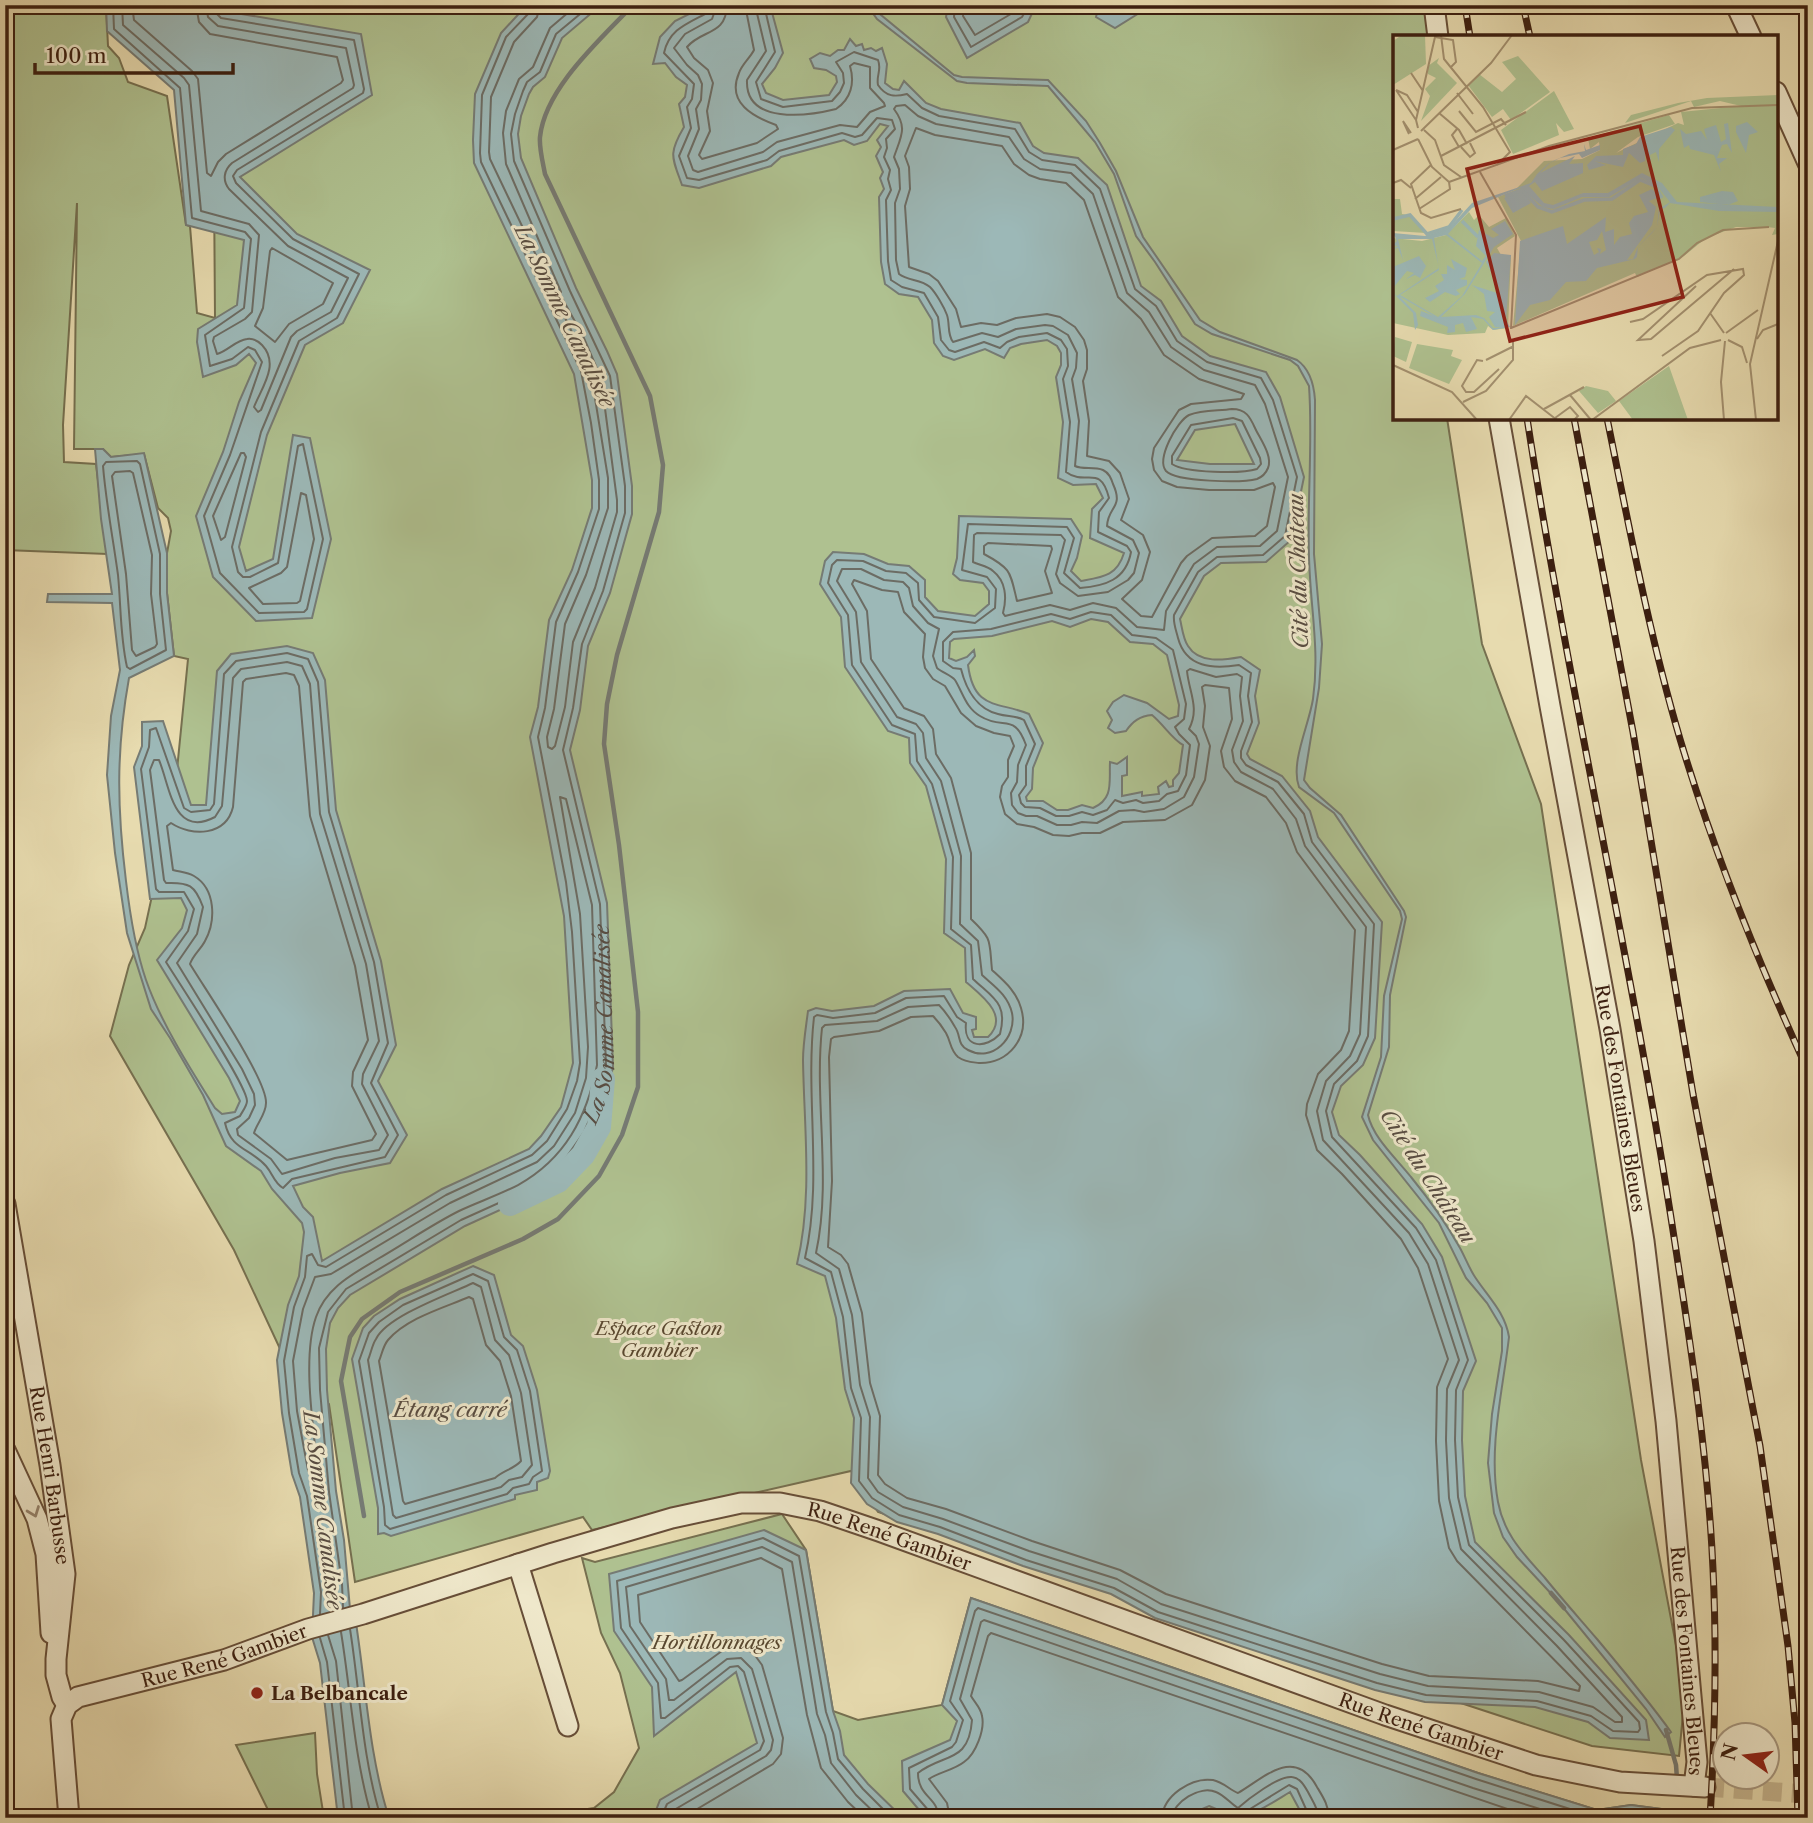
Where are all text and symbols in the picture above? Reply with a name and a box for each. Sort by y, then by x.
scale bar [35,32,233,76]
inset map [1393,35,1778,420]
text: 100 m [46,43,107,68]
water label: La Somme Canalisée [509,219,621,412]
water label: Cité du Château [1283,492,1313,649]
water label: La Somme Canalisée [576,923,619,1129]
street label: Rue des Fontaines Bleues [1590,982,1651,1214]
water label: Cité du Château [1375,1104,1481,1249]
park label: Espace Gaston Gambier [594,1317,722,1362]
street label: Rue Henri Barbusse [25,1384,75,1566]
water label: Étang carré [391,1397,509,1422]
water label: La Somme Canalisée [298,1407,348,1612]
street label: Rue René Gambier [805,1497,975,1575]
one-way arrow [25,1505,39,1517]
street label: Rue des Fontaines Bleues [1666,1545,1709,1777]
street label: Rue René Gambier [139,1619,310,1692]
park label: Hortillonnages [650,1631,782,1654]
place label: La Belbancale [271,1682,408,1705]
marker: La Belbancale [249,1685,265,1701]
street label: Rue René Gambier [1336,1688,1506,1765]
north arrow [1712,1722,1782,1792]
text: N [1717,1741,1743,1763]

